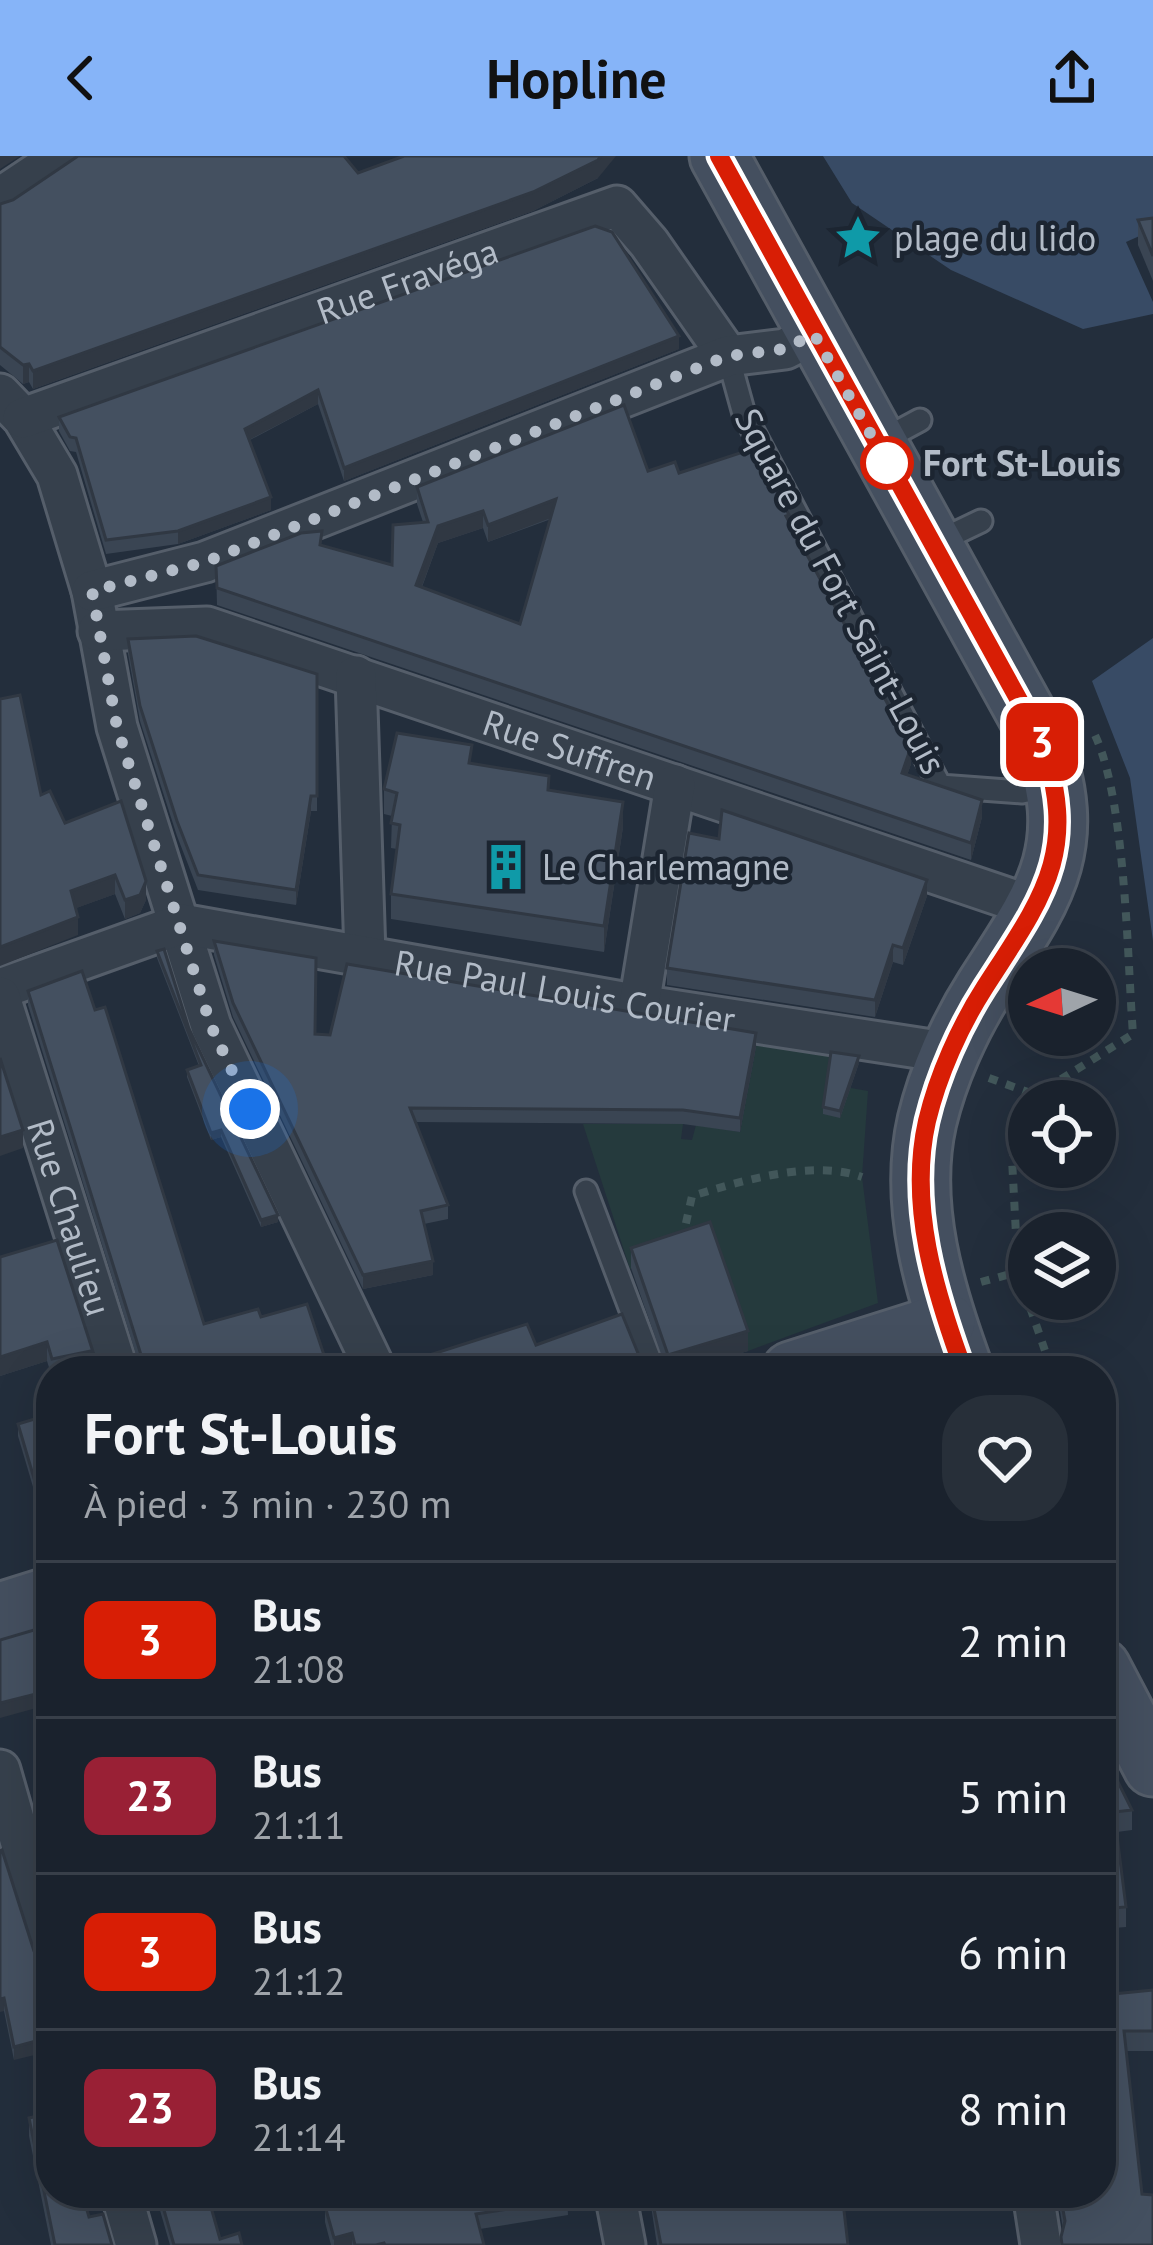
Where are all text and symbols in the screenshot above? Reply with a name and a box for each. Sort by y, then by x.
text: Hopline [486,43,667,113]
icon: back [48,45,114,111]
icon: share [1039,45,1105,111]
place icon: plage du lido [833,213,883,263]
place label: plage du lido [894,214,1096,261]
street label: Rue Fravéga [310,226,504,334]
street label: Square du Fort Saint-Louis [725,400,958,782]
marker: Fort St-Louis [862,438,912,488]
place label: Fort St-Louis [923,439,1121,486]
street label: Rue Suffren [477,698,663,800]
line badge: 3 [1003,703,1081,781]
text: 3 [1030,714,1054,769]
building icon: Le Charlemagne [481,842,531,892]
place label: Le Charlemagne [542,843,790,890]
street label: Rue Paul Louis Courier [391,938,738,1042]
north arrow [1008,948,1116,1056]
map controls [1008,948,1116,1320]
your location [220,1079,280,1139]
button: locate [1008,1080,1116,1188]
street label: Rue Chaulieu [17,1113,123,1321]
button: layers [1008,1212,1116,1320]
button: heart [942,1395,1068,1521]
text: Fort St-Louis [84,1396,397,1470]
text: À pied · 3 min · 230 m [84,1478,451,1529]
text: Bus [252,1585,322,1643]
text: 2 min [958,1611,1068,1669]
text: 3 [138,1612,162,1667]
text: 21:08 [252,1643,346,1694]
text: Bus [252,1741,322,1799]
text: 5 min [958,1767,1068,1825]
text: 23 [126,1768,174,1823]
text: 21:11 [252,1799,346,1850]
text: Bus [252,1897,322,1955]
text: 6 min [958,1923,1068,1981]
text: 3 [138,1924,162,1979]
text: 21:12 [252,1955,346,2006]
text: Bus [252,2053,322,2111]
text: 8 min [958,2079,1068,2137]
text: 23 [126,2080,174,2135]
text: 21:14 [252,2111,346,2162]

